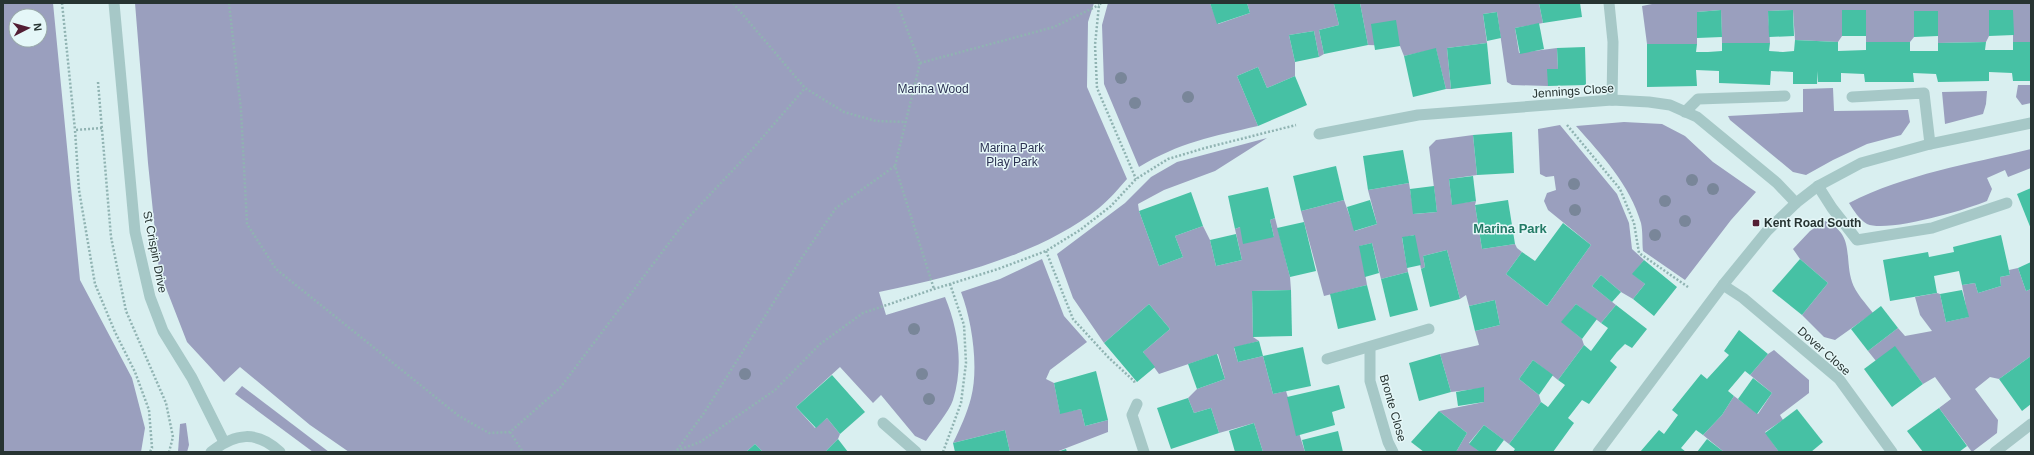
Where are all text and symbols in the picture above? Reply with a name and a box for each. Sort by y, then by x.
north arrow [8,8,48,48]
text: N [32,22,44,32]
street label: Jennings Close [1532,81,1615,101]
park label: Marina Wood [897,82,969,96]
park label: Marina Park Play Park [980,141,1045,169]
street label: St Crispin Drive [140,210,170,295]
place label: Kent Road South [1764,216,1861,230]
marker: Kent Road South [1751,218,1761,228]
district label: Marina Park [1473,221,1548,236]
street label: Dover Close [1795,324,1853,379]
street label: Bronte Close [1377,373,1409,444]

